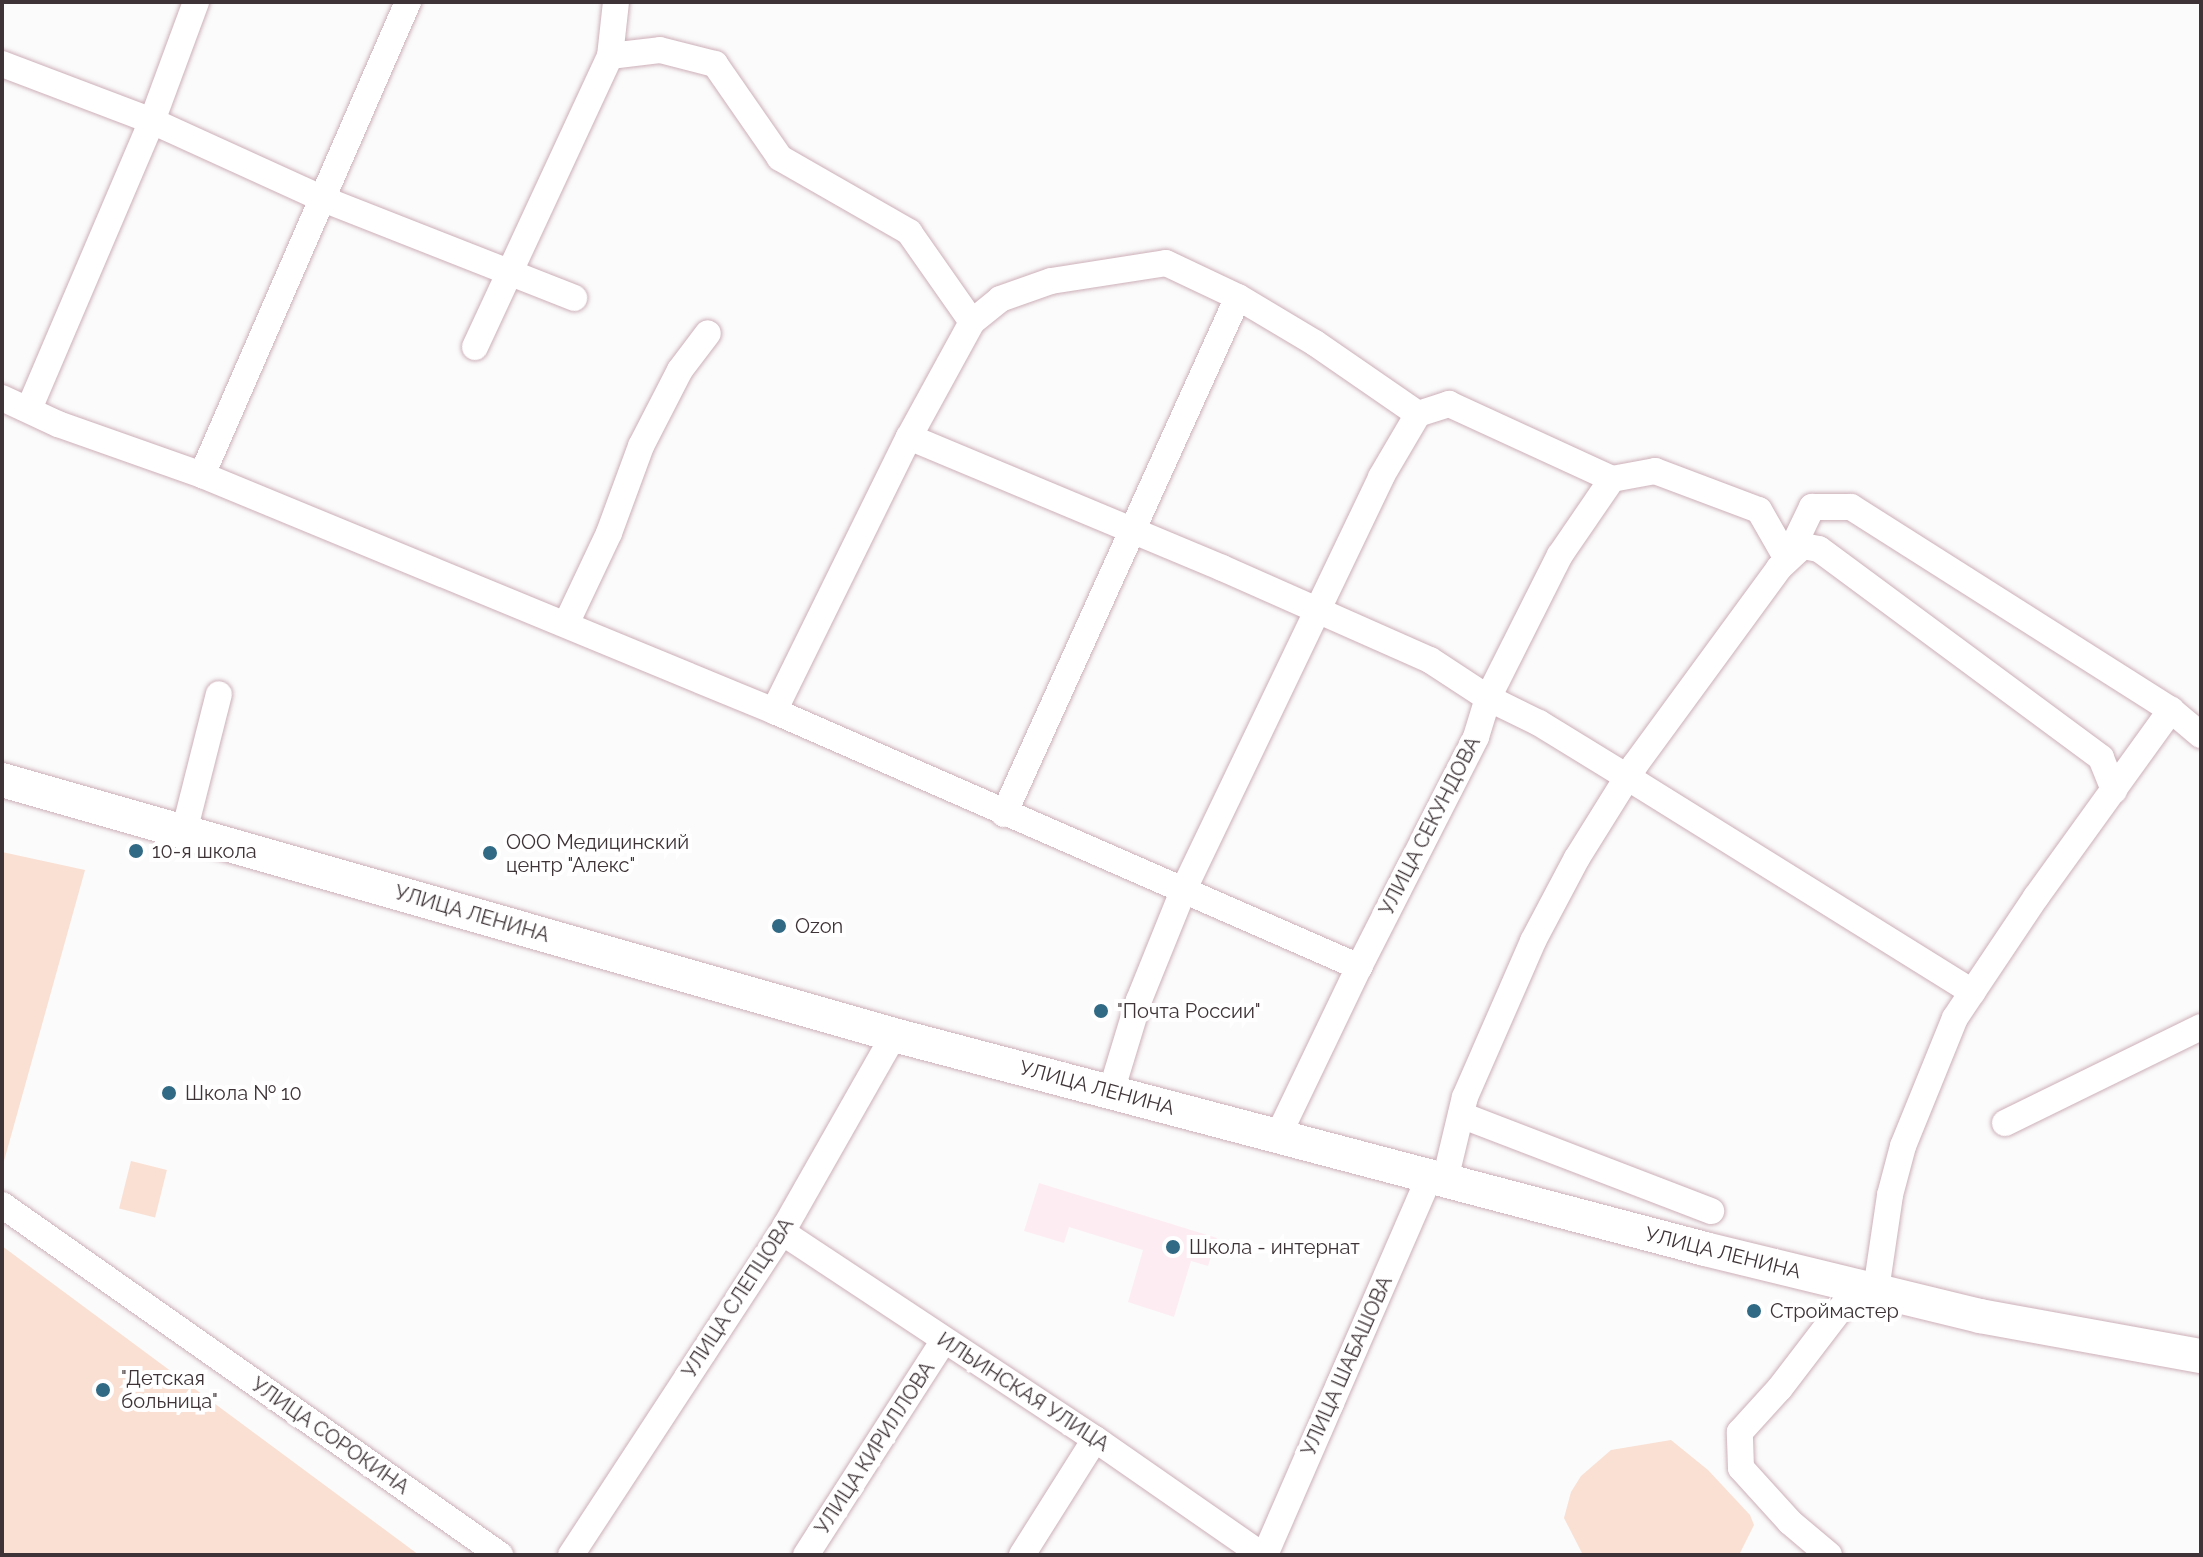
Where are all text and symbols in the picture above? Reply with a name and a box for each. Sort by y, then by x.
street label: УЛИЦА СЕКУНДОВА [1374,733,1486,919]
place label: ООО Медицинский центр "Алекс" [506,830,689,877]
place label: 10-я школа [152,839,257,863]
marker: 10-я школа [127,842,145,860]
marker: ООО Медицинский центр "Алекс" [481,844,499,862]
street label: УЛИЦА ЛЕНИНА [392,880,552,948]
place label: Ozon [795,914,843,938]
marker: Ozon [770,917,788,935]
place label: "Почта России" [1117,999,1261,1023]
marker: "Почта России" [1092,1002,1110,1020]
street label: УЛИЦА ЛЕНИНА [1016,1056,1178,1120]
place label: Школа № 10 [185,1081,302,1105]
marker: Школа № 10 [160,1084,178,1102]
street label: УЛИЦА СЛЕПЦОВА [677,1213,799,1383]
street label: УЛИЦА ЛЕНИНА [1642,1222,1804,1284]
place label: Школа - интернат [1189,1235,1360,1259]
marker: Школа - интернат [1164,1238,1182,1256]
street label: УЛИЦА ШАБАШОВА [1296,1272,1398,1460]
place label: Строймастер [1770,1299,1899,1323]
marker: Строймастер [1745,1302,1763,1320]
street label: ИЛЬИНСКАЯ УЛИЦА [933,1327,1113,1457]
street label: УЛИЦА КИРИЛЛОВА [810,1357,940,1539]
place label: "Детская больница" [121,1366,218,1413]
street label: УЛИЦА СОРОКИНА [246,1372,414,1500]
marker: "Детская больница" [92,1379,114,1401]

